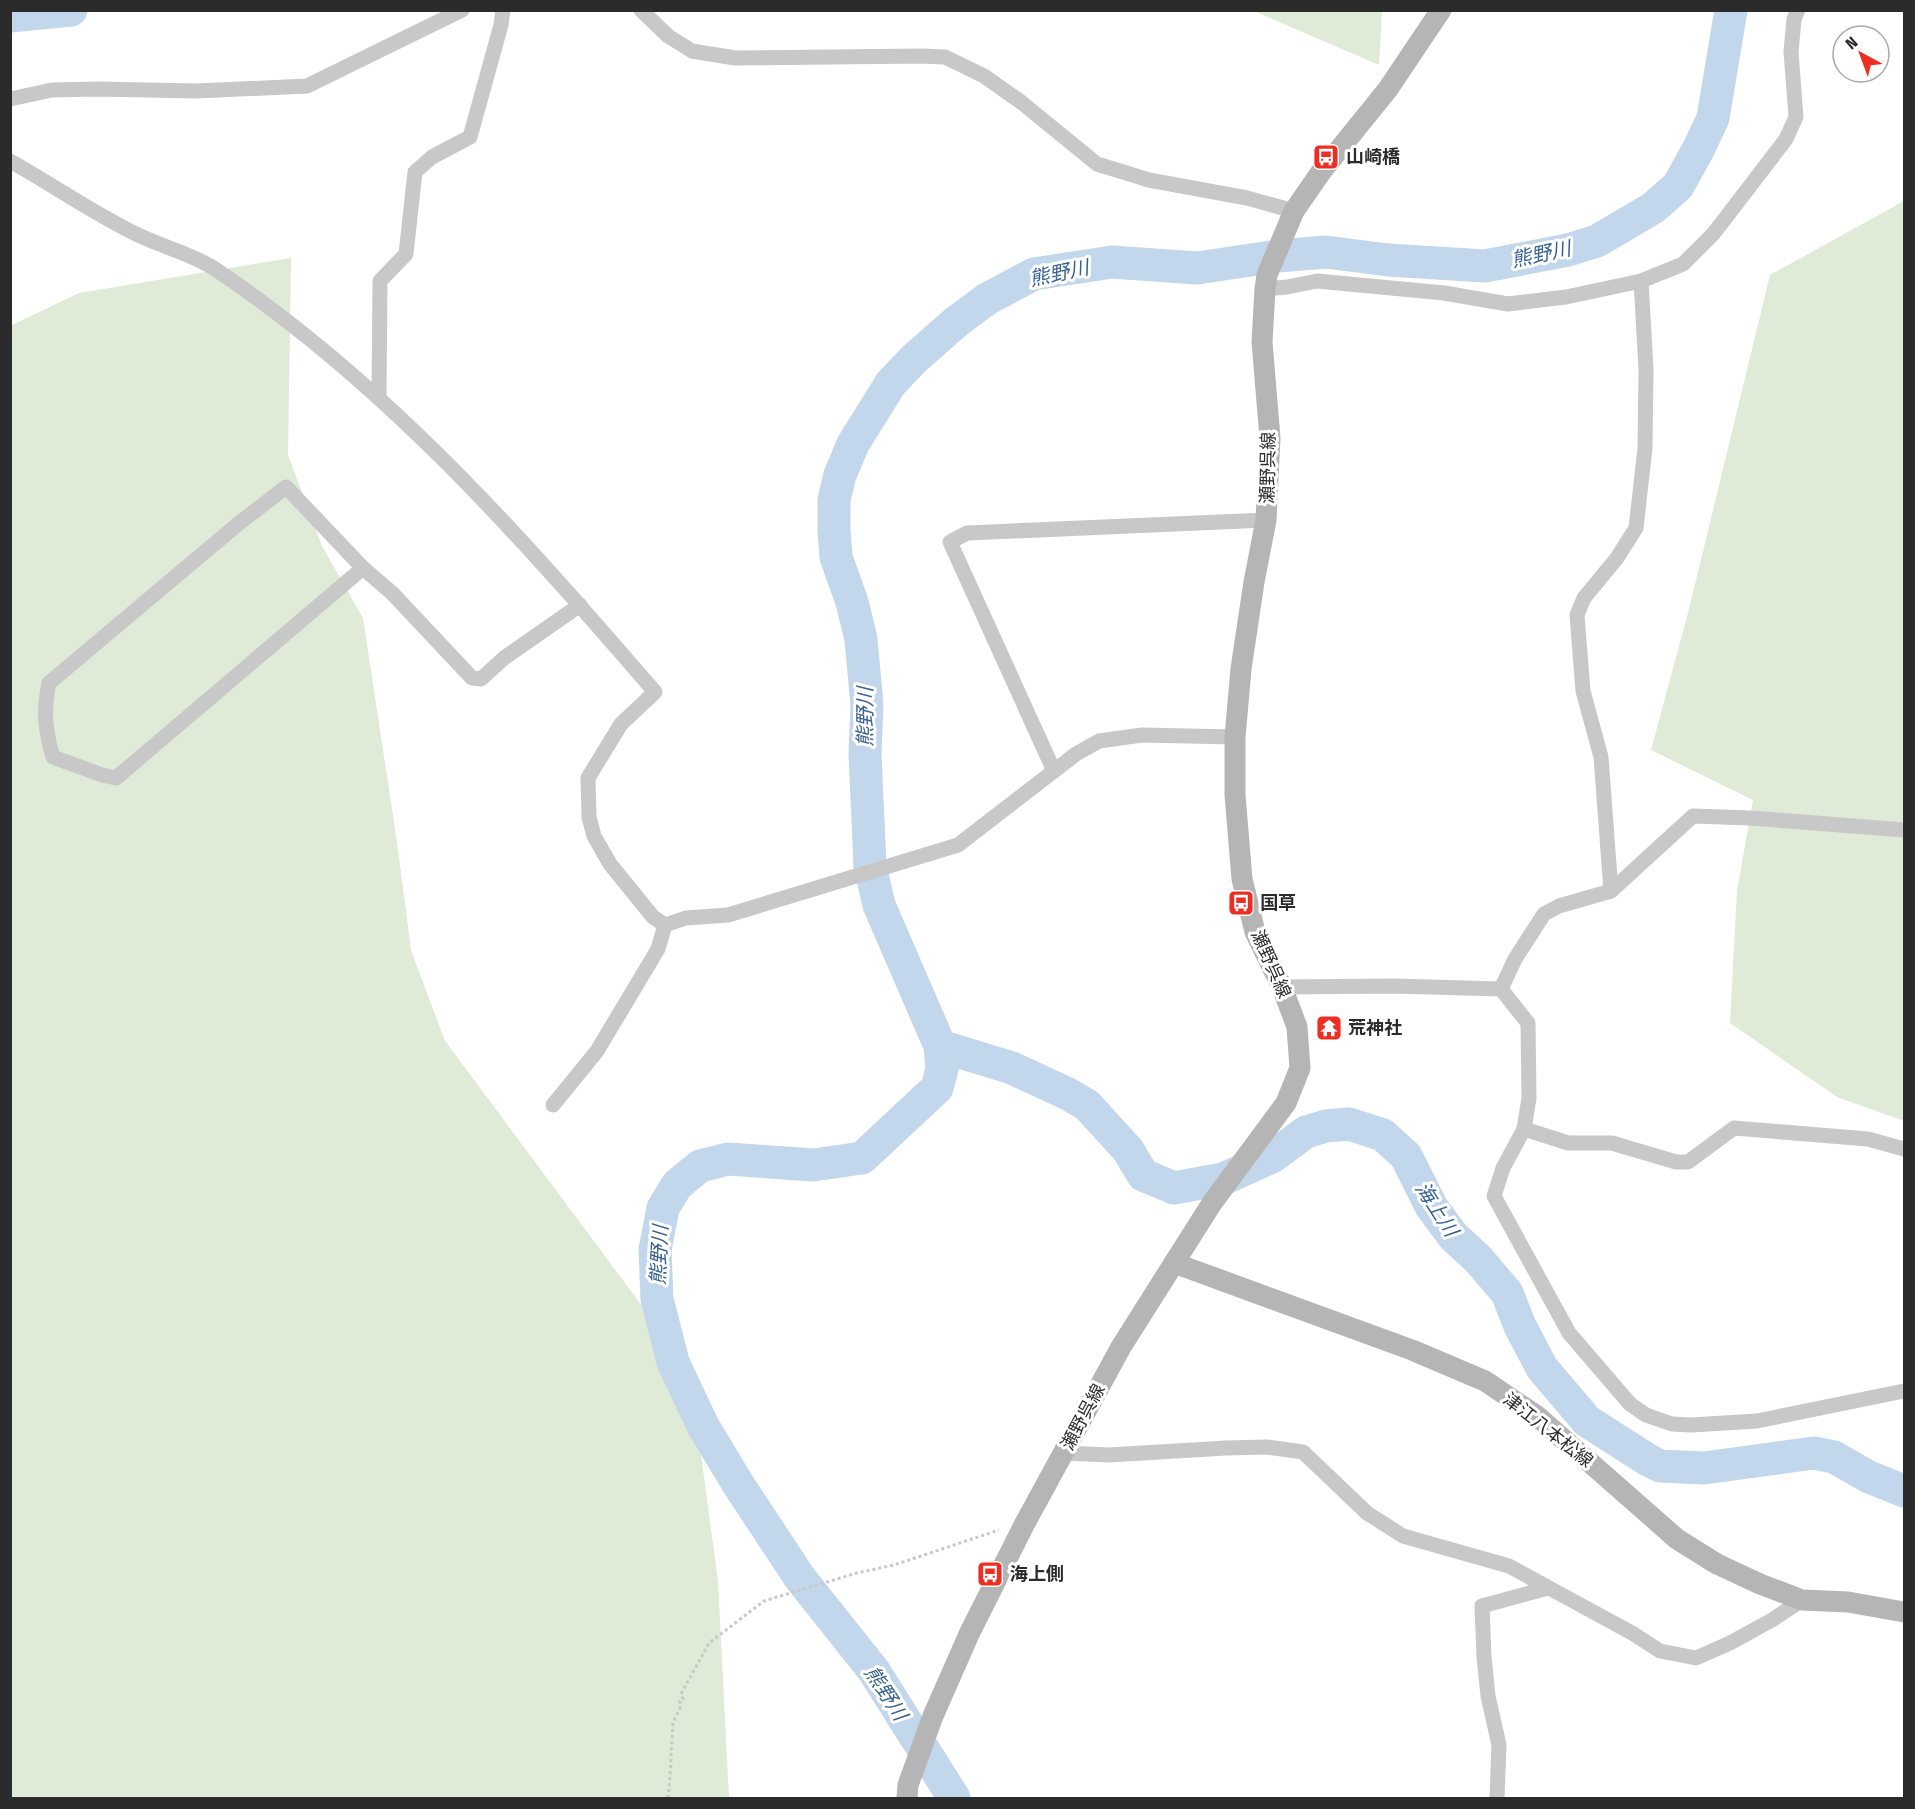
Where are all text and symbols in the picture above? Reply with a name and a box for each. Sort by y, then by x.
north arrow [1831,24,1891,84]
text: N [1842,33,1861,53]
bus stop icon: 山崎橋 [1311,142,1341,172]
place label: 山崎橋 [1346,146,1400,168]
water label: 熊野川 [1509,236,1575,272]
water label: 熊野川 [1027,255,1093,291]
street label: 瀬野呉線 [1256,432,1280,504]
water label: 熊野川 [853,685,877,747]
bus stop icon: 国草 [1226,888,1256,918]
place label: 国草 [1260,892,1296,914]
street label: 瀬野呉線 [1246,927,1296,1001]
temple icon: 荒神社 [1314,1013,1344,1043]
place label: 荒神社 [1348,1017,1402,1039]
water label: 海上川 [1411,1177,1464,1242]
water label: 熊野川 [645,1222,673,1286]
street label: 瀬野呉線 [1056,1380,1110,1454]
street label: 津江八本松線 [1499,1388,1597,1472]
bus stop icon: 海上側 [975,1559,1005,1589]
place label: 海上側 [1010,1563,1064,1585]
water label: 熊野川 [860,1661,913,1726]

